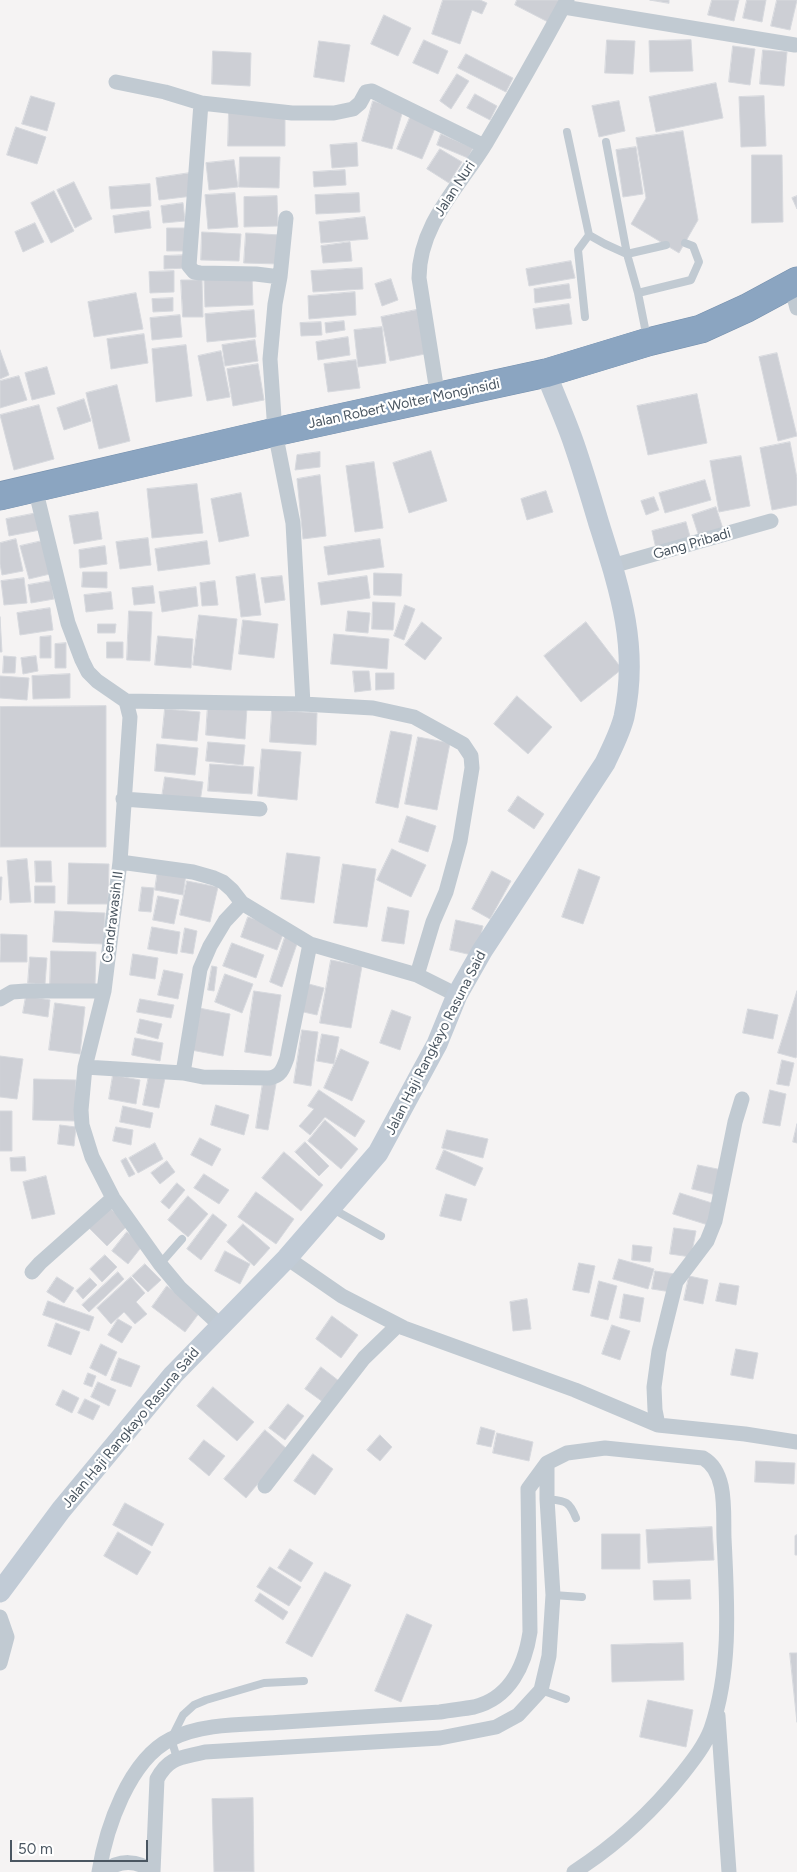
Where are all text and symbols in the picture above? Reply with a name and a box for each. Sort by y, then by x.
street label: Jalan Nuri [431,158,479,220]
street label: Jalan Robert Wolter Monginsidi [307,375,501,433]
street label: Gang Pribadi [651,525,733,563]
street label: Cendrawasih II [99,870,127,964]
street label: Jalan Haji Rangkayo Rasuna Said [382,948,490,1138]
street label: Jalan Haji Rangkayo Rasuna Said [59,1344,203,1512]
scale bar [12,1830,150,1862]
text: 50 m [18,1840,53,1858]

